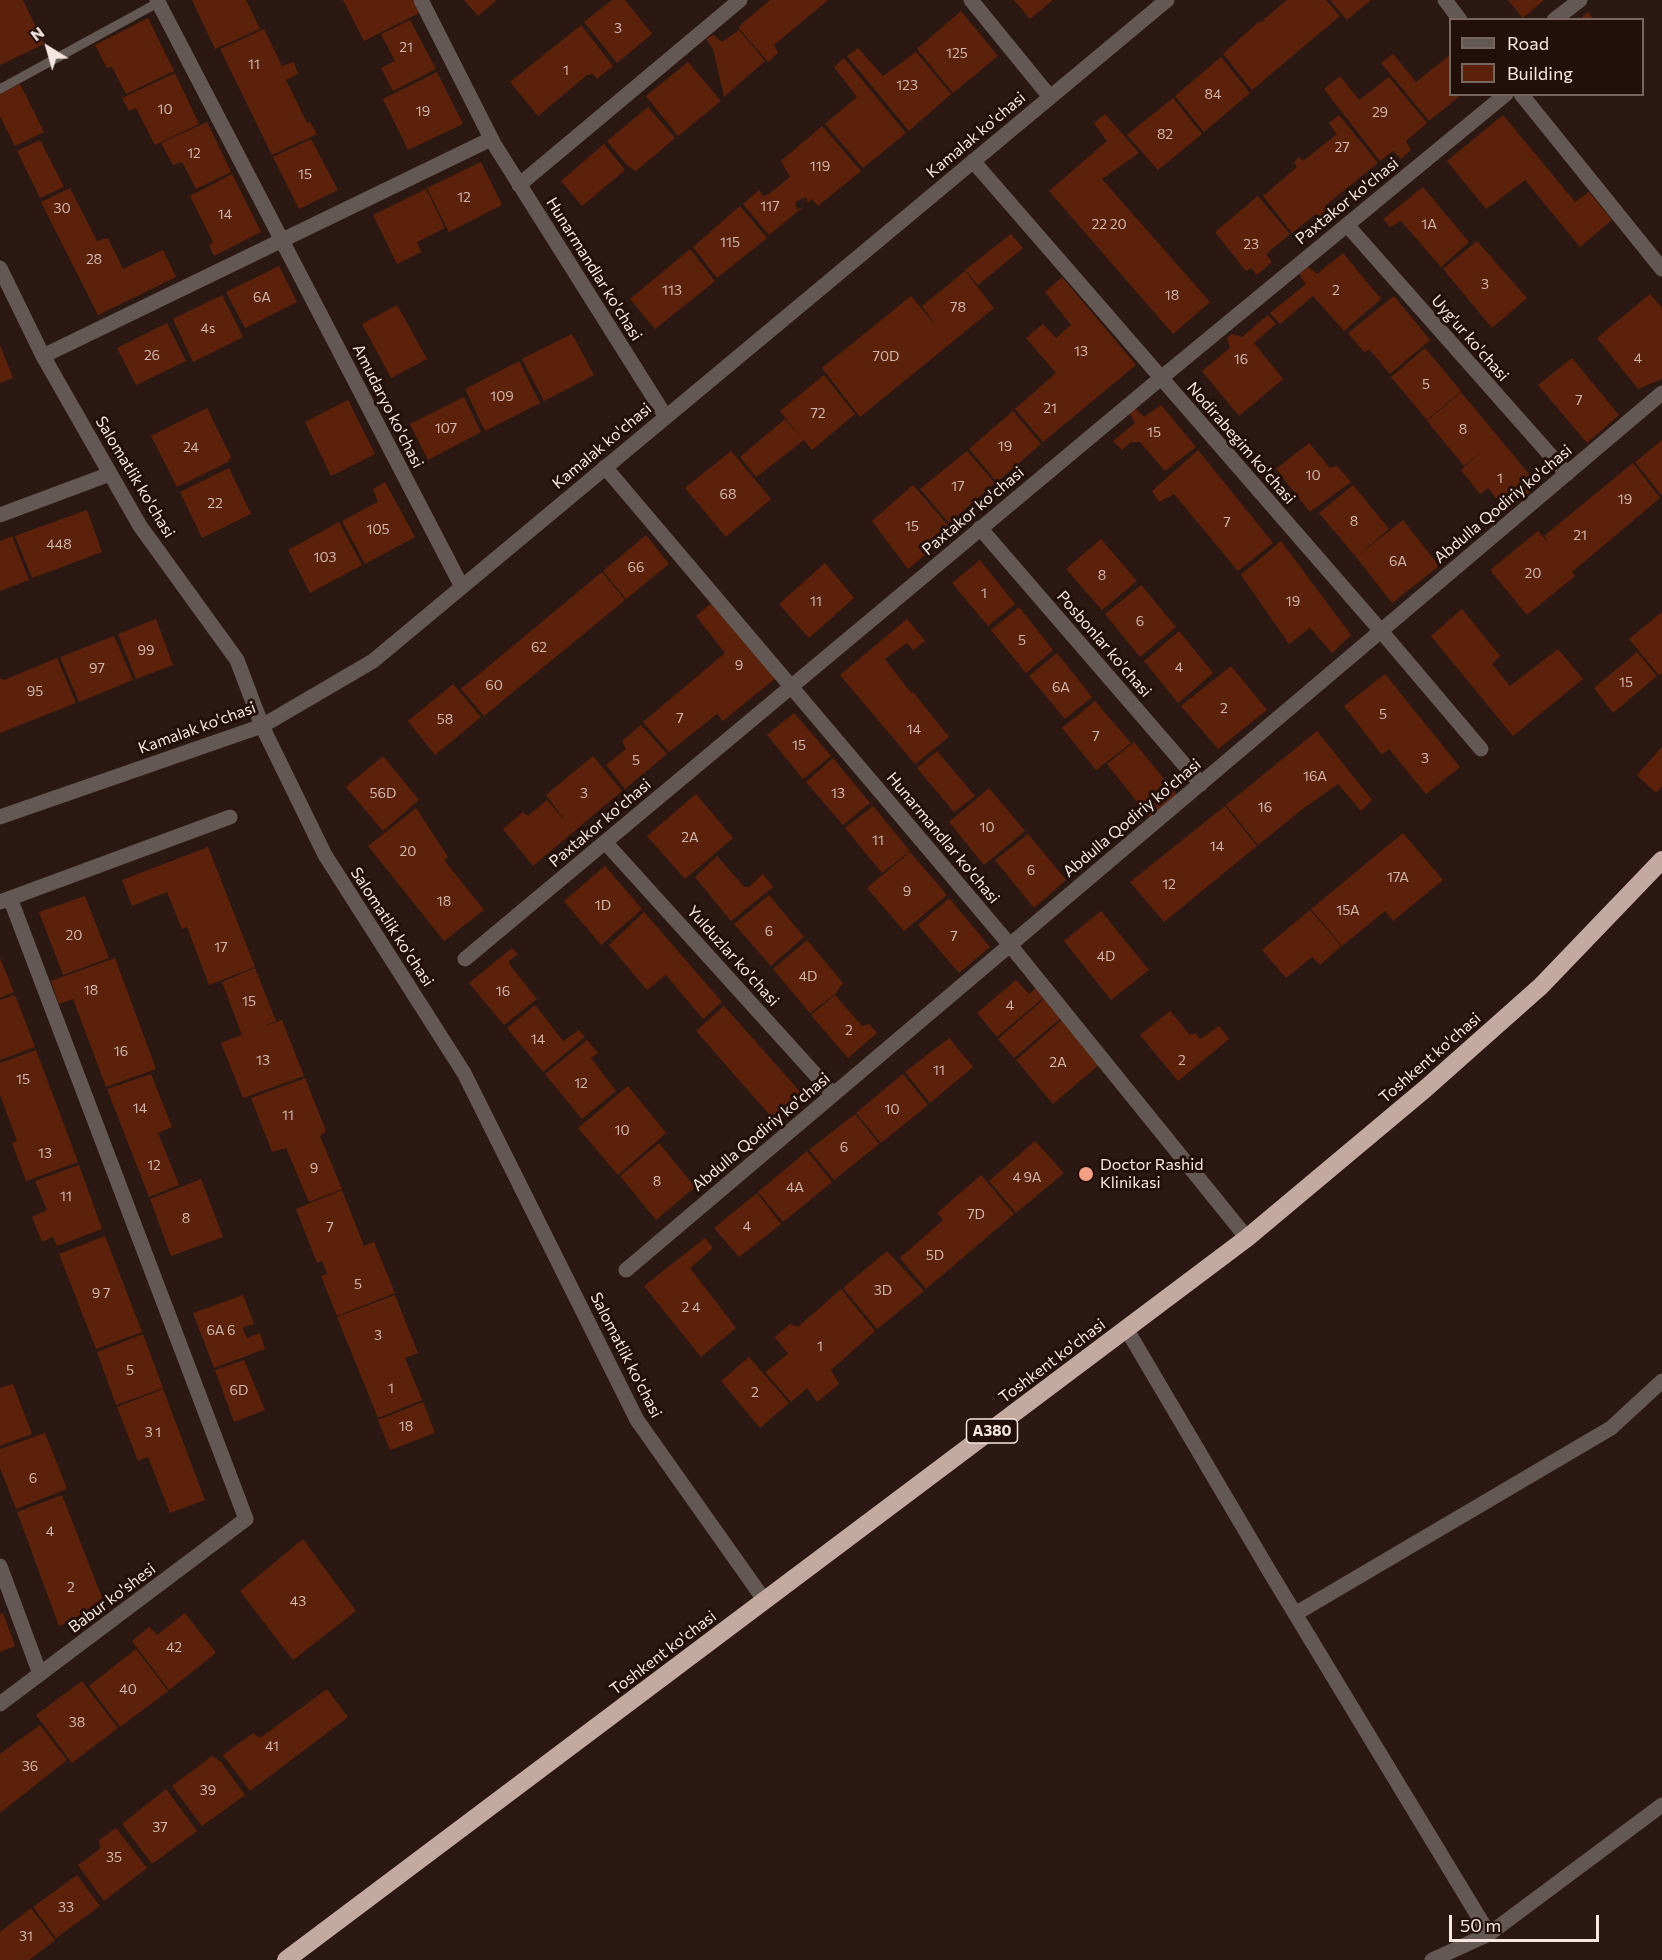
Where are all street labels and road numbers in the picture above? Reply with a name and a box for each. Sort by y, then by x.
street label: Kamalak ko'chasi [923,88,1029,182]
street label: Paxtakor ko'chasi [1292,154,1402,248]
street label: Hunarmandlar ko'chasi [542,194,646,344]
street label: Uyg'ur ko'chasi [1427,291,1513,385]
street label: Amudaryo ko'chasi [348,341,428,471]
street label: Nodirabegim ko'chasi [1183,378,1299,508]
street label: Kamalak ko'chasi [549,399,655,493]
street label: Salomatlik ko'chasi [91,413,179,541]
street label: Abdulla Qodiriy ko'chasi [1430,441,1576,567]
street label: Paxtakor ko'chasi [918,463,1028,559]
street label: Posbonlar ko'chasi [1053,587,1155,701]
street label: Kamalak ko'chasi [136,698,258,758]
street label: Abdulla Qodiriy ko'chasi [1059,755,1205,881]
street label: Hunarmandlar ko'chasi [882,768,1004,908]
street label: Paxtakor ko'chasi [545,775,655,871]
street label: Salomatlik ko'chasi [346,864,438,990]
street label: Yulduzlar ko'chasi [683,902,783,1010]
street label: Toshkent ko'chasi [1375,1009,1485,1107]
street label: Abdulla Qodiriy ko'chasi [688,1069,834,1195]
street label: Salomatlik ko'chasi [586,1289,666,1421]
street label: Toshkent ko'chasi [995,1315,1109,1407]
road number: A380 [966,1419,1018,1443]
street label: Babur ko'shesi [65,1559,159,1637]
street label: Toshkent ko'chasi [606,1607,720,1699]

